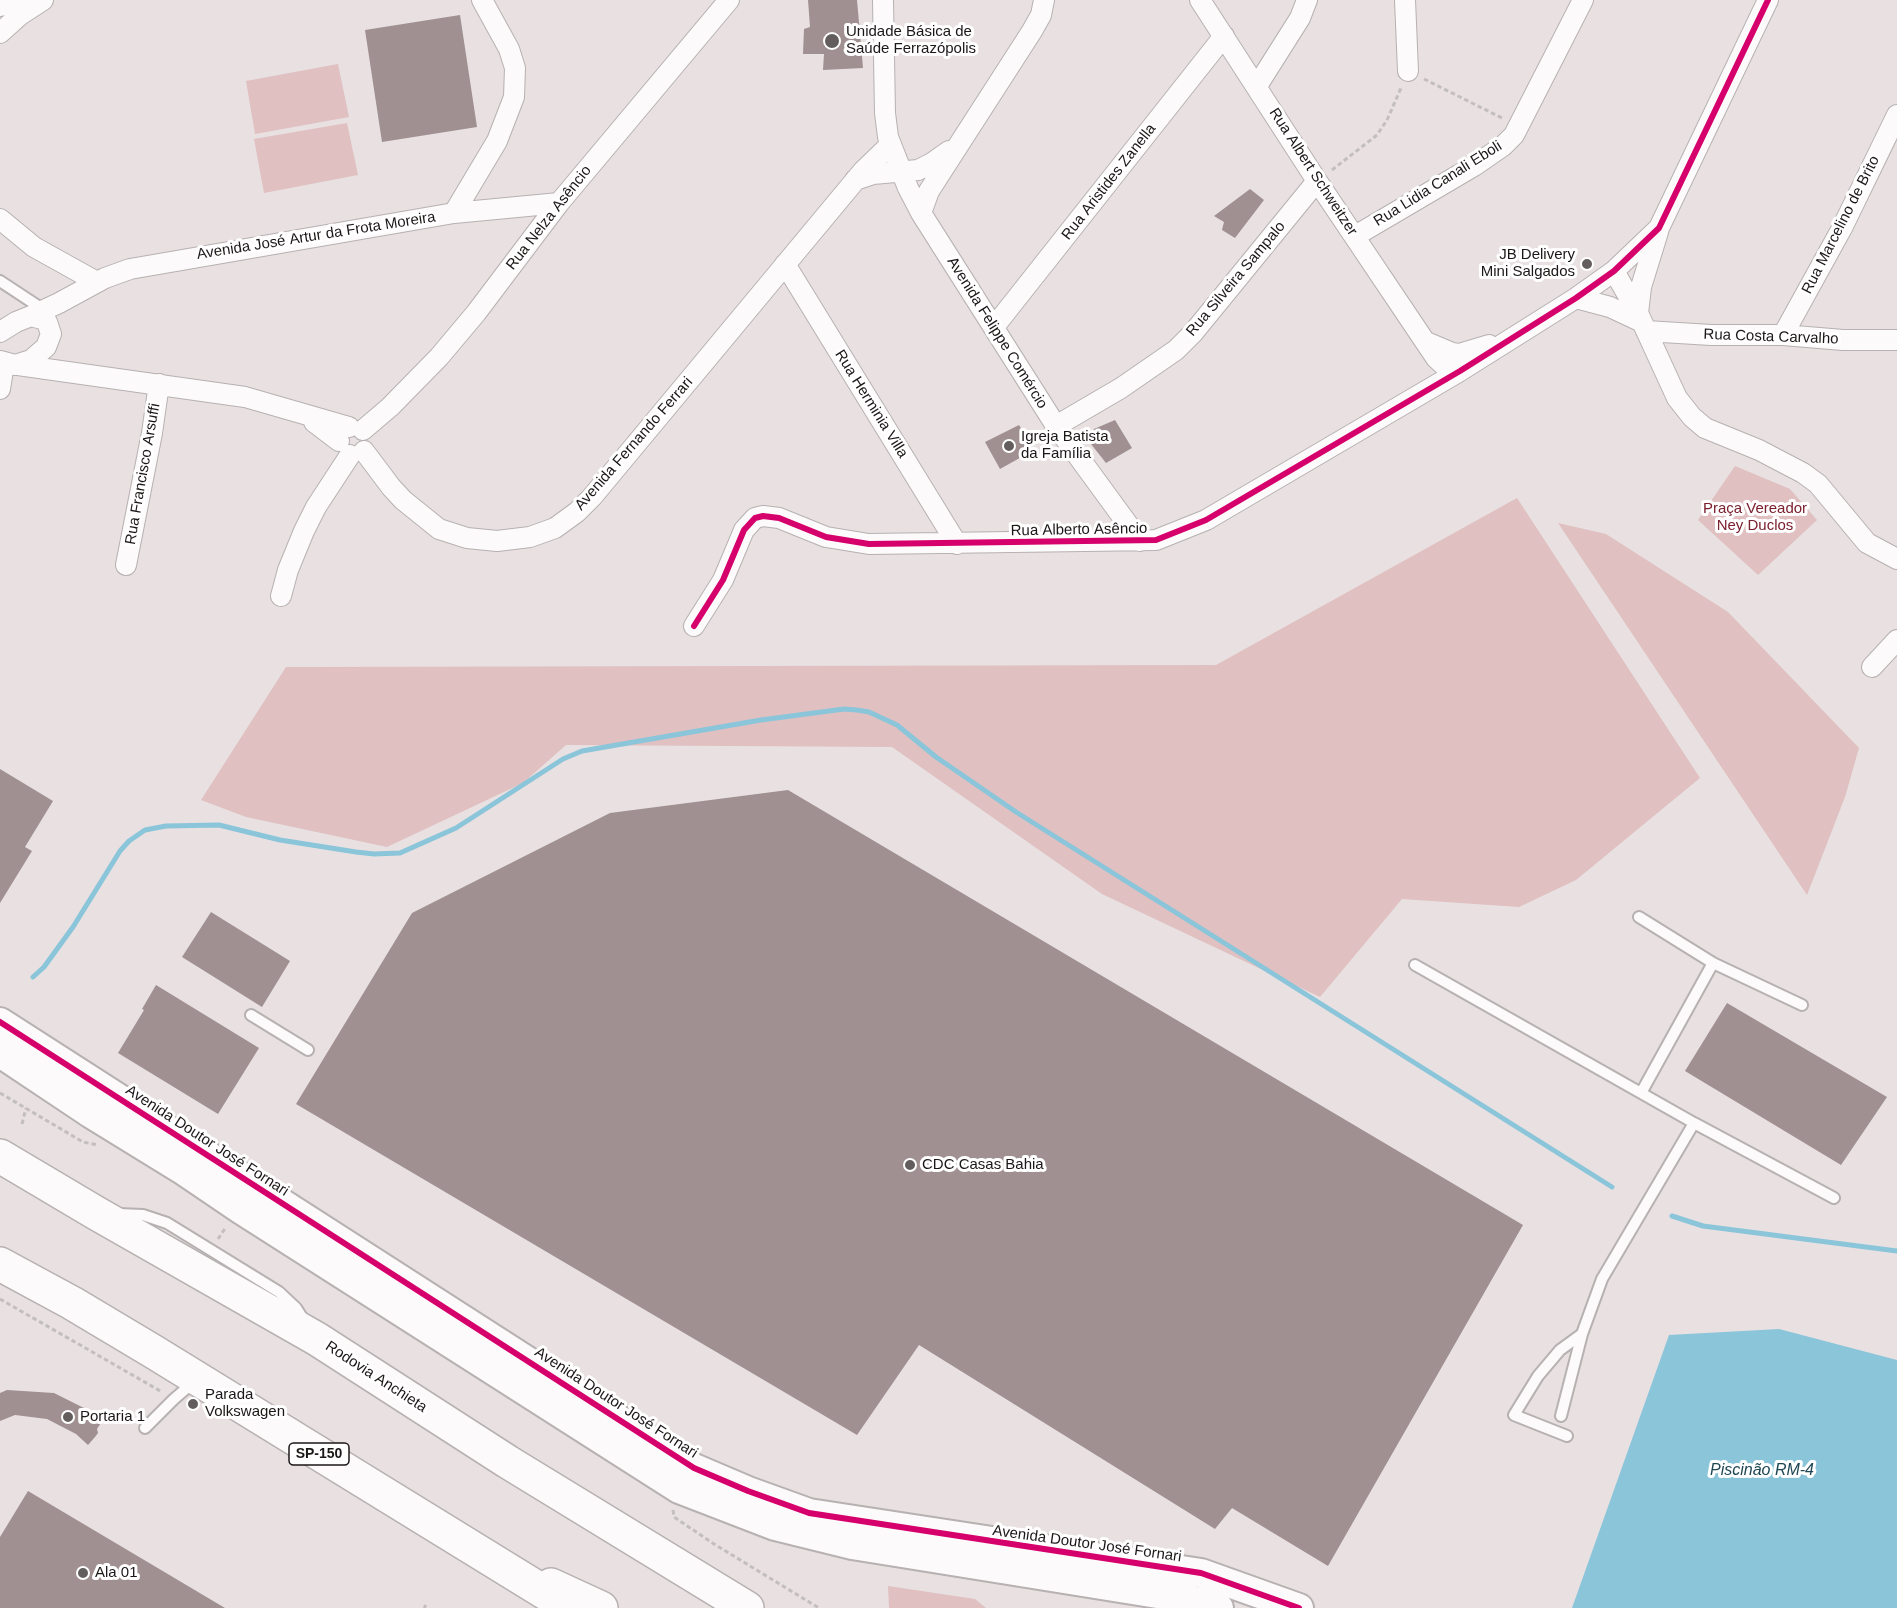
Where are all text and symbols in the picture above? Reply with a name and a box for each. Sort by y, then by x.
place label: Unidade Básica de Saúde Ferrazópolis [846,23,976,58]
marker: Unidade Básica de Saúde Ferrazópolis [823,32,841,50]
street label: Rua Albert Schweitzer [1265,105,1361,239]
street label: Rua Aristides Zanella [1058,120,1160,244]
street label: Rua Lidia Canali Eboli [1371,137,1505,231]
street label: Rua Marcelino de Brito [1798,153,1884,297]
street label: Rua Nelza Asêncio [503,162,595,274]
street label: Avenida José Artur da Frota Moreira [195,208,437,264]
street label: Rua Silveira Sampalo [1183,218,1289,340]
place label: JB Delivery Mini Salgados [1481,246,1575,281]
street label: Avenida Felippe Comércio [943,254,1051,412]
marker: JB Delivery Mini Salgados [1580,257,1594,271]
street label: Rua Costa Carvalho [1703,326,1839,348]
street label: Rua Herminia Villa [831,347,911,461]
street label: Avenida Fernando Ferrari [571,374,697,514]
street label: Rua Francisco Arsuffi [122,402,164,546]
place label: Igreja Batista da Família [1021,428,1109,463]
marker: Igreja Batista da Família [1002,439,1016,453]
park label: Praça Vereador Ney Duclos [1703,500,1807,535]
street label: Rua Alberto Asêncio [1010,520,1148,540]
street label: Avenida Doutor José Fornari [122,1082,292,1200]
place label: CDC Casas Bahia [922,1156,1044,1174]
marker: CDC Casas Bahia [903,1158,917,1172]
street label: Rodovia Anchieta [322,1337,430,1417]
street label: Avenida Doutor José Fornari [531,1344,701,1462]
place label: Parada Volkswagen [205,1386,285,1421]
marker: Parada Volkswagen [186,1397,200,1411]
place label: Portaria 1 [80,1408,145,1426]
marker: Portaria 1 [61,1410,75,1424]
road number: SP-150 [289,1443,349,1465]
water label: Piscinão RM-4 [1710,1461,1814,1481]
street label: Avenida Doutor José Fornari [991,1522,1183,1566]
place label: Ala 01 [95,1564,138,1582]
marker: Ala 01 [76,1566,90,1580]

